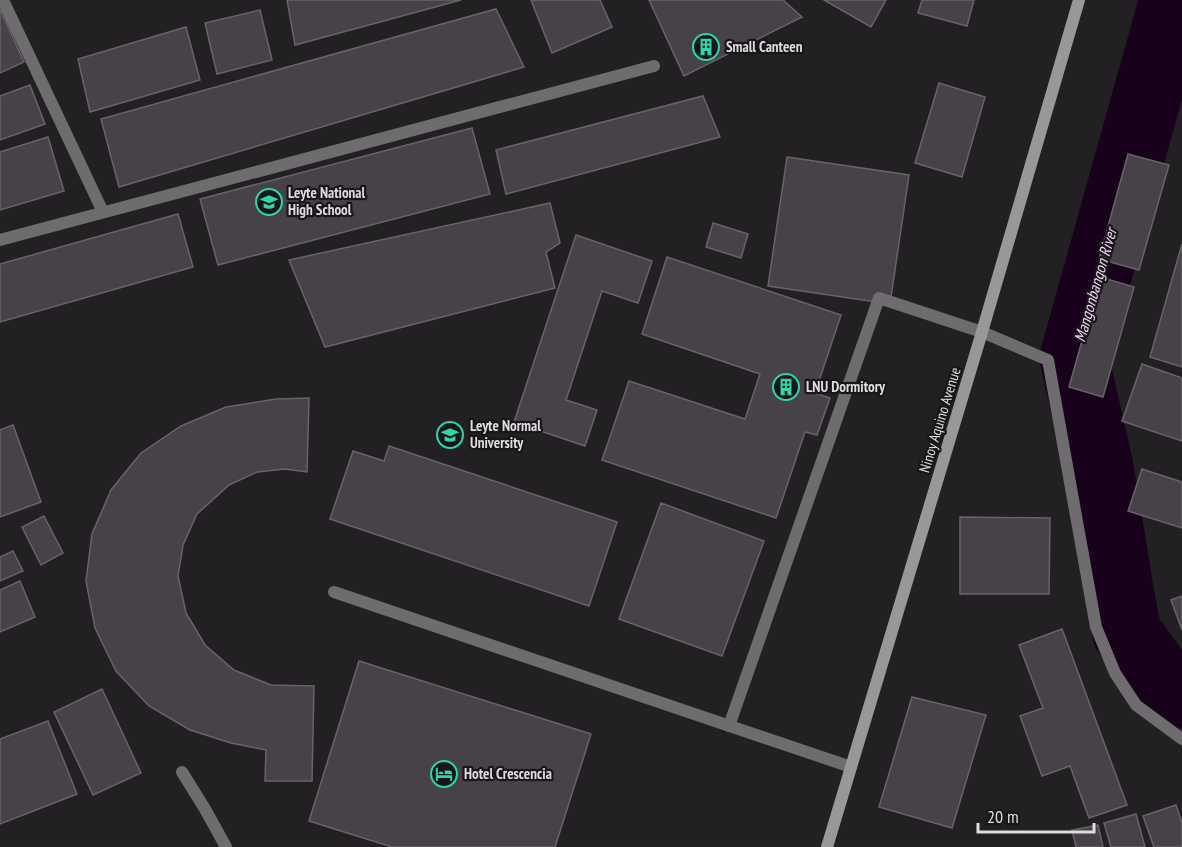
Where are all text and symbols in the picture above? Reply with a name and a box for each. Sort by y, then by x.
building icon: Small Canteen [691,32,721,62]
place label: Small Canteen [726,37,803,56]
place label: Leyte National High School [288,183,366,219]
school or university icon: Leyte National High School [254,187,284,217]
water label: Mangonbangon River [1069,223,1122,344]
street label: Ninoy Aquino Avenue [914,365,965,475]
building icon: LNU Dormitory [771,372,801,402]
place label: LNU Dormitory [806,377,886,396]
place label: Leyte Normal University [470,416,541,452]
school or university icon: Leyte Normal University [435,420,465,450]
hotel icon: Hotel Crescencia [429,759,459,789]
place label: Hotel Crescencia [464,764,552,783]
scale bar [978,796,1094,834]
text: 20 m [987,805,1019,828]

